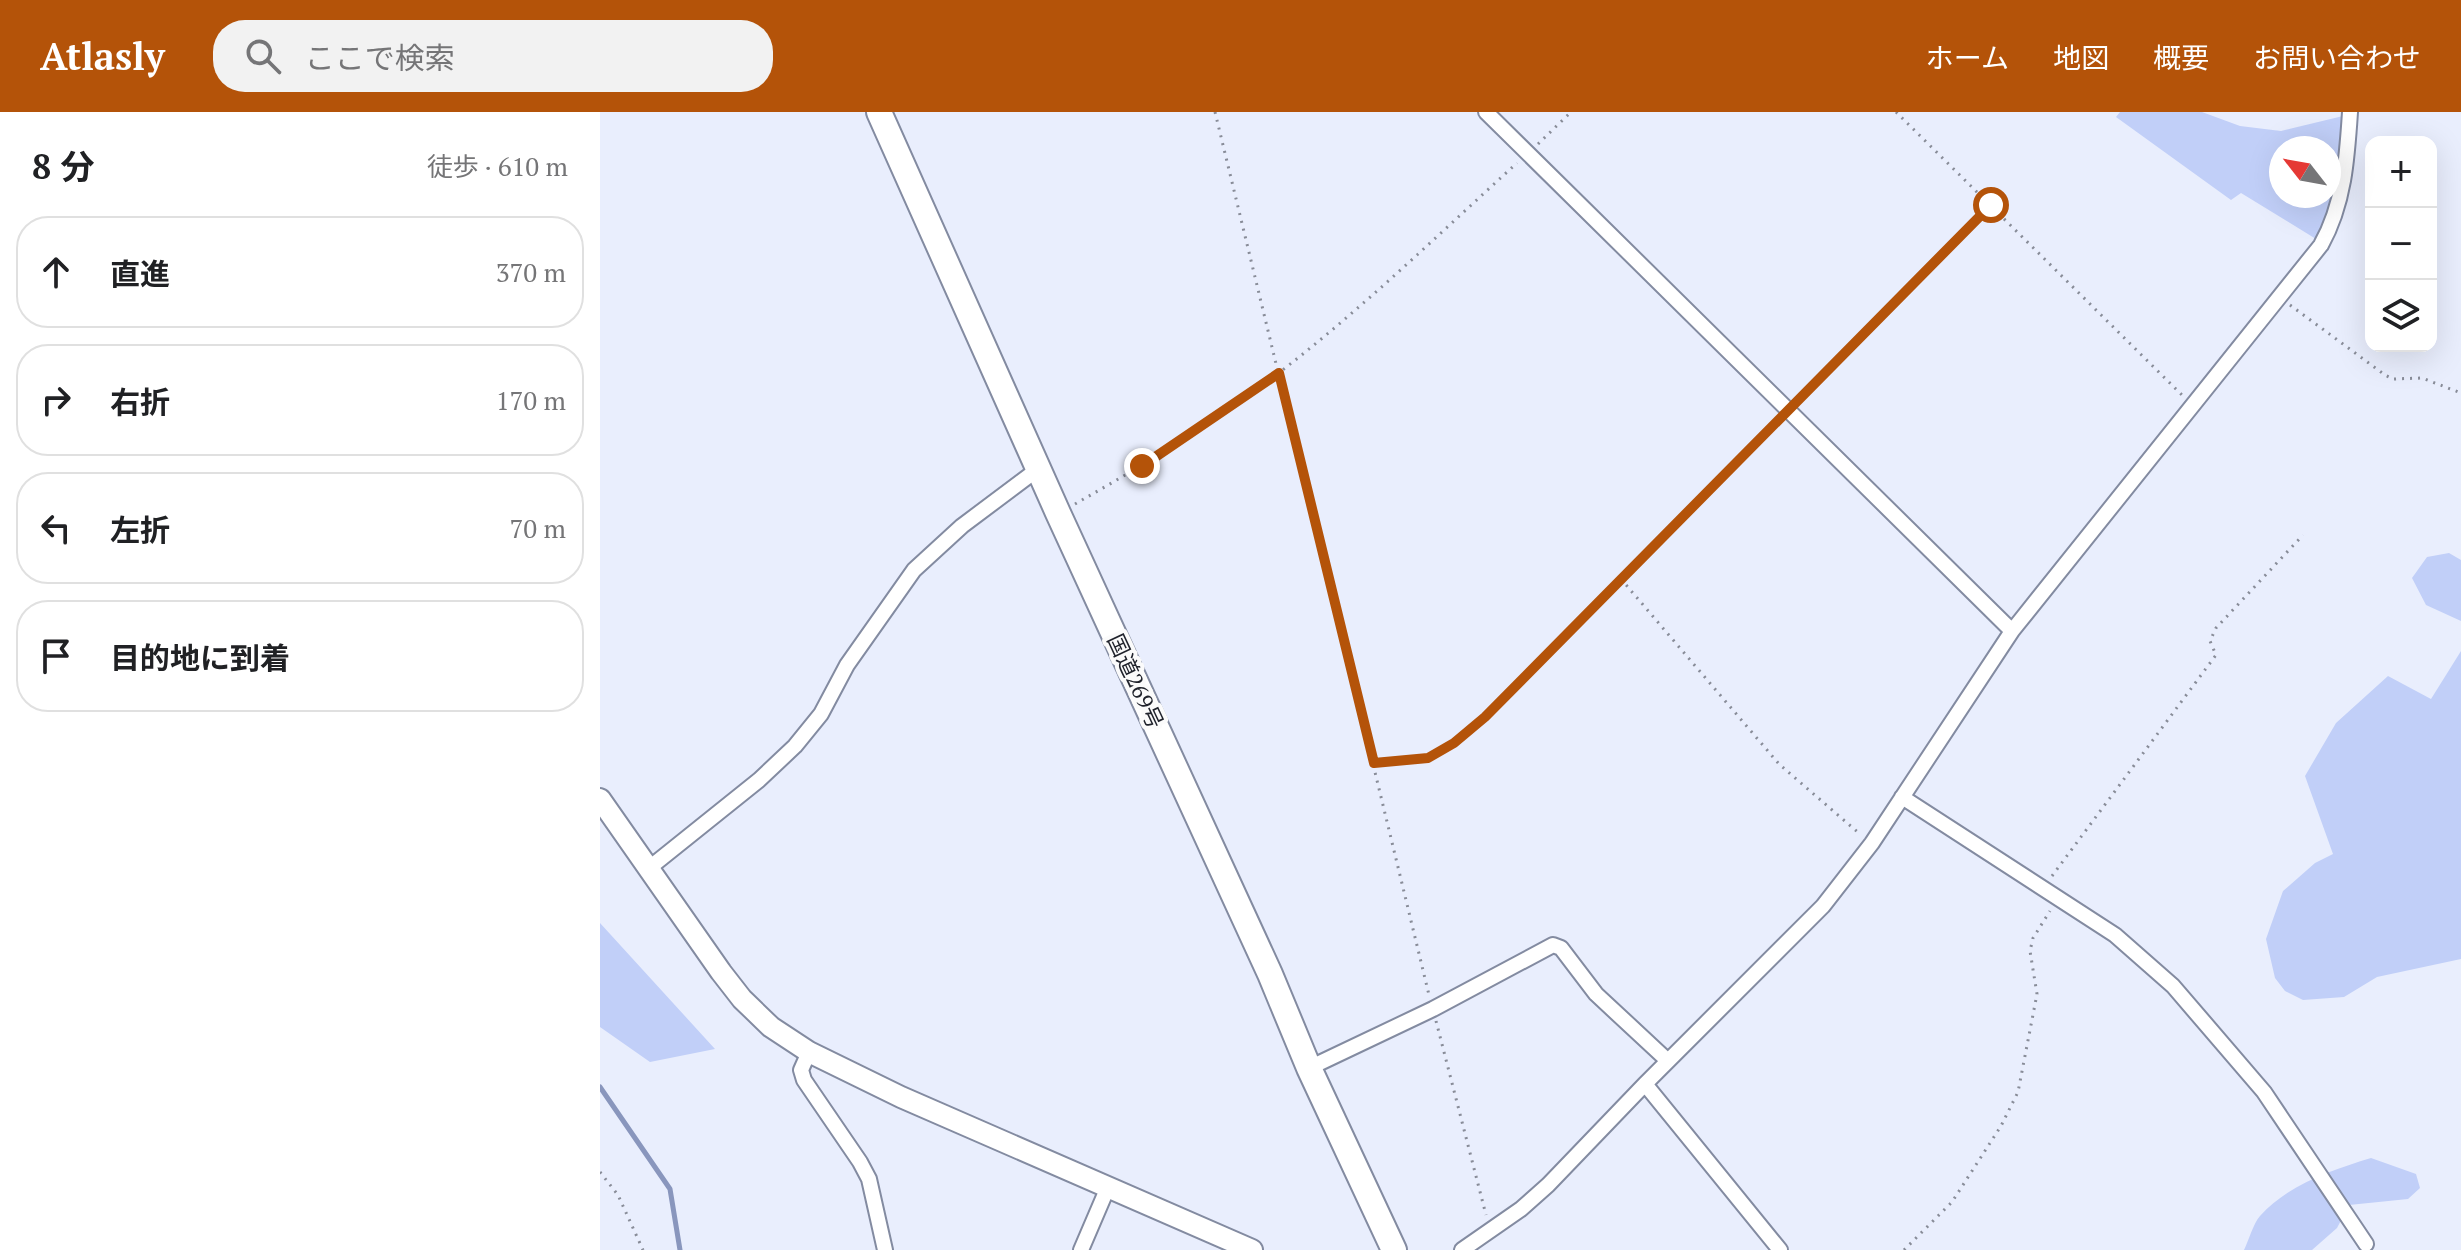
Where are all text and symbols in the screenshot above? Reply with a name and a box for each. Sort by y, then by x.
search box [213,20,773,92]
text: Atlasly [40,31,165,81]
icon: search [241,34,285,78]
text: ここで検索 [305,38,455,78]
text: ホーム [1926,39,2009,76]
text: 地図 [2053,39,2109,76]
text: 概要 [2153,39,2209,76]
text: お問い合わせ [2253,39,2421,76]
north arrow [2269,136,2341,208]
map controls [2365,136,2437,352]
button: + [2365,136,2437,208]
text: 8 分 [32,144,94,189]
text: 徒歩 · 610 m [427,149,568,183]
route start [1973,187,2009,223]
button: − [2365,208,2437,280]
icon: ahead [34,250,78,294]
text: 直進 [110,254,170,294]
text: 370 m [496,255,566,289]
button: layers [2365,280,2437,352]
icon: right [34,378,78,422]
text: 右折 [110,382,170,422]
text: 170 m [496,383,566,417]
route end [1124,448,1160,484]
icon: left [34,506,78,550]
text: 左折 [110,510,170,550]
text: 70 m [510,511,566,545]
street label: 国道269号 [1101,629,1171,733]
icon: arrive [34,634,78,678]
text: 目的地に到着 [110,638,290,678]

